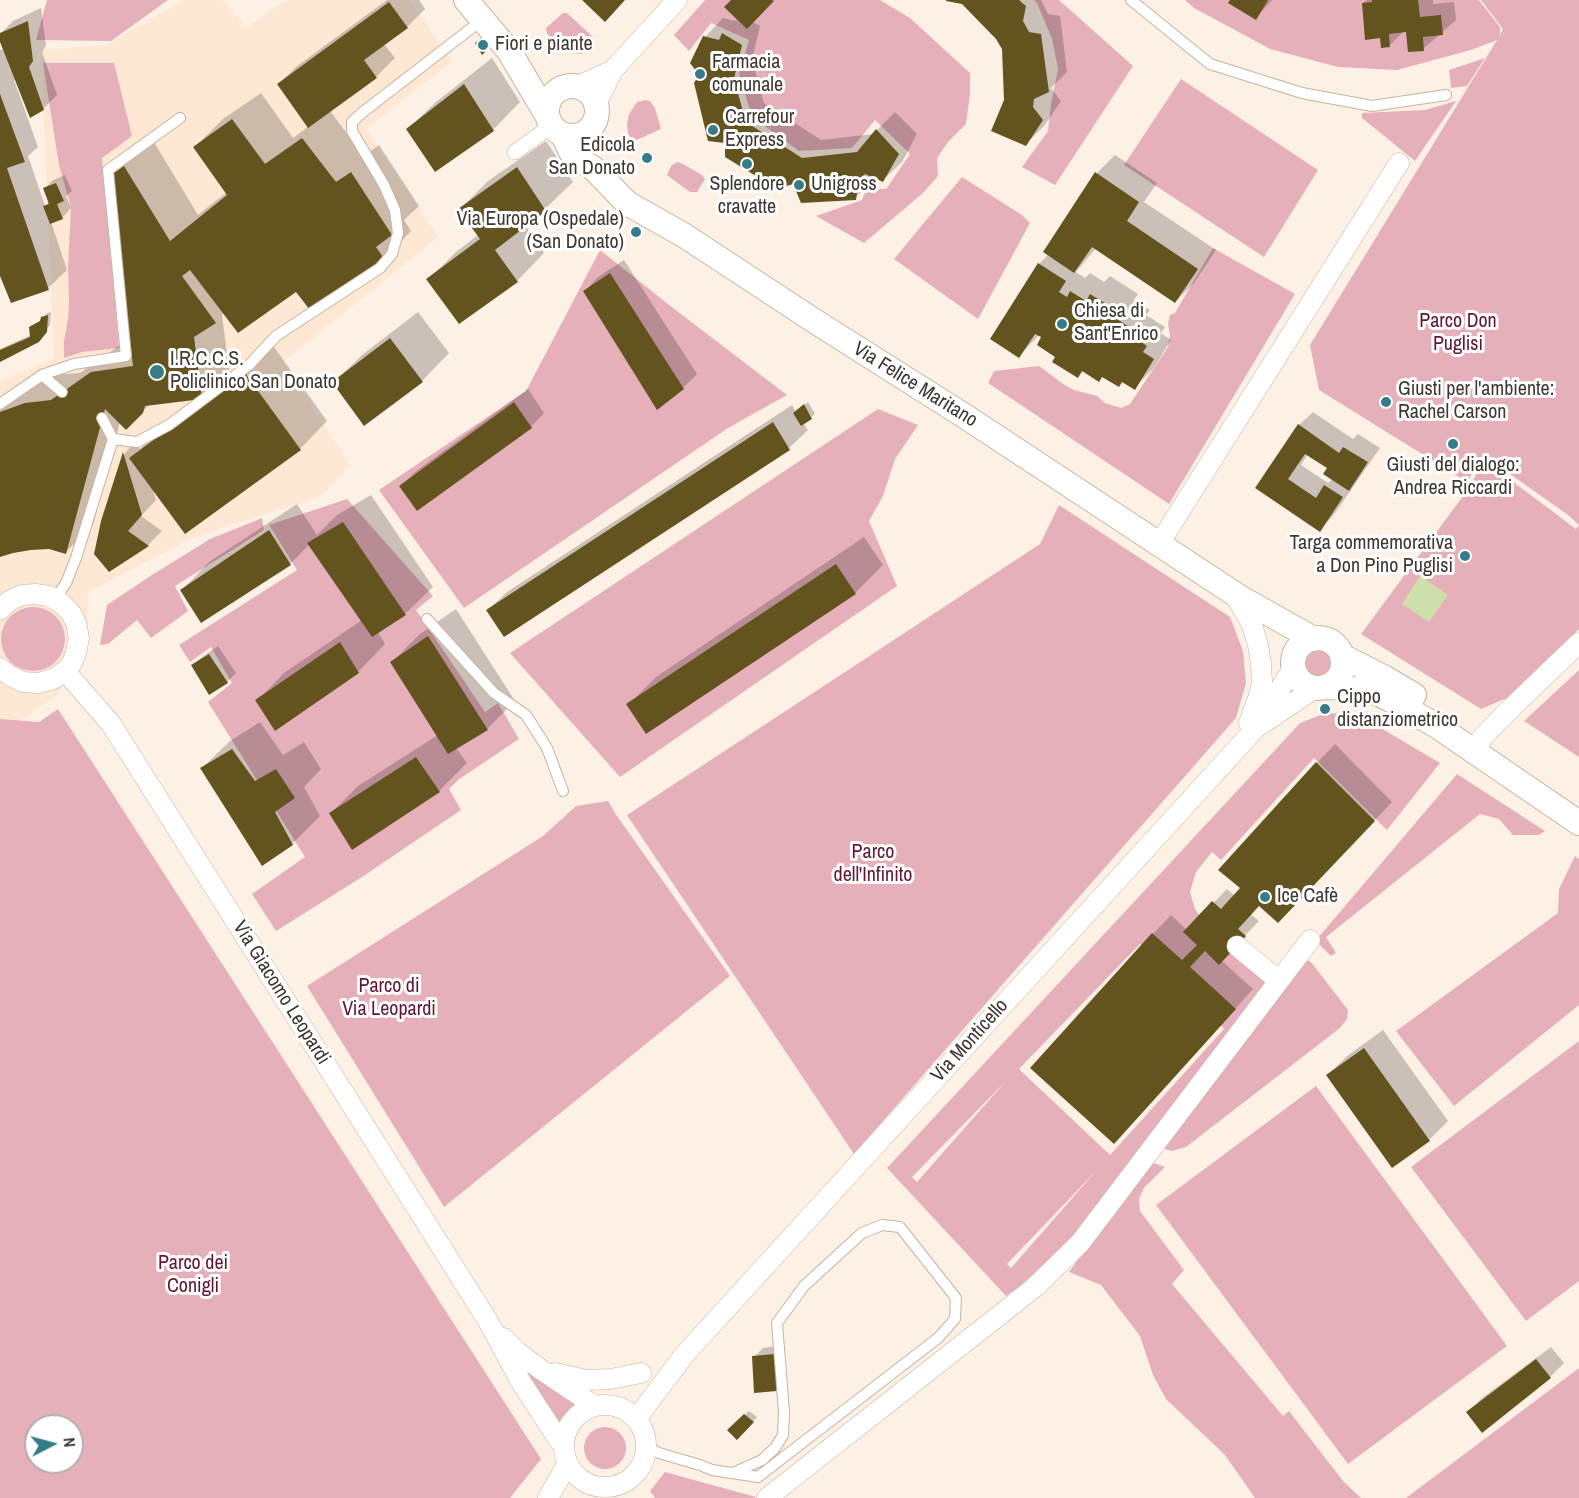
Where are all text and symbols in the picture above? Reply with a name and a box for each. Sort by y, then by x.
place label: Fiori e piante [495,33,593,57]
marker: Fiori e piante [476,38,490,52]
place label: Farmacia comunale [712,51,783,98]
marker: Farmacia comunale [693,67,707,81]
place label: Carrefour Express [725,106,794,153]
marker: Carrefour Express [706,123,720,137]
place label: Edicola San Donato [548,134,635,181]
marker: Edicola San Donato [640,151,654,165]
marker: Splendore cravatte [740,157,754,171]
place label: Splendore cravatte [710,173,784,220]
place label: Unigross [811,173,877,197]
marker: Unigross [792,178,806,192]
place label: Via Europa (Ospedale) (San Donato) [457,208,624,255]
marker: Via Europa (Ospedale) (San Donato) [629,225,643,239]
place label: Chiesa di Sant'Enrico [1074,300,1158,347]
park label: Parco Don Puglisi [1419,310,1497,357]
marker: Chiesa di Sant'Enrico [1055,317,1069,331]
street label: Via Felice Maritano [848,337,982,433]
place label: I.R.C.C.S. Policlinico San Donato [170,348,337,395]
marker: I.R.C.C.S. Policlinico San Donato [148,363,166,381]
place label: Giusti per l'ambiente: Rachel Carson [1398,378,1554,425]
marker: Giusti per l'ambiente: Rachel Carson [1379,395,1393,409]
marker: Giusti del dialogo: Andrea Riccardi [1446,437,1460,451]
place label: Giusti del dialogo: Andrea Riccardi [1386,454,1520,501]
place label: Targa commemorativa a Don Pino Puglisi [1290,532,1453,579]
marker: Targa commemorativa a Don Pino Puglisi [1458,549,1472,563]
place label: Cippo distanziometrico [1337,686,1458,733]
marker: Cippo distanziometrico [1318,702,1332,716]
park label: Parco dell'Infinito [834,841,912,888]
place label: Ice Cafè [1277,885,1338,909]
marker: Ice Cafè [1258,890,1272,904]
street label: Via Giacomo Leopardi [227,917,335,1069]
park label: Parco di Via Leopardi [342,975,436,1022]
street label: Via Monticello [926,994,1014,1088]
park label: Parco dei Conigli [158,1252,228,1299]
north arrow [24,1414,84,1474]
text: N [58,1436,81,1448]

